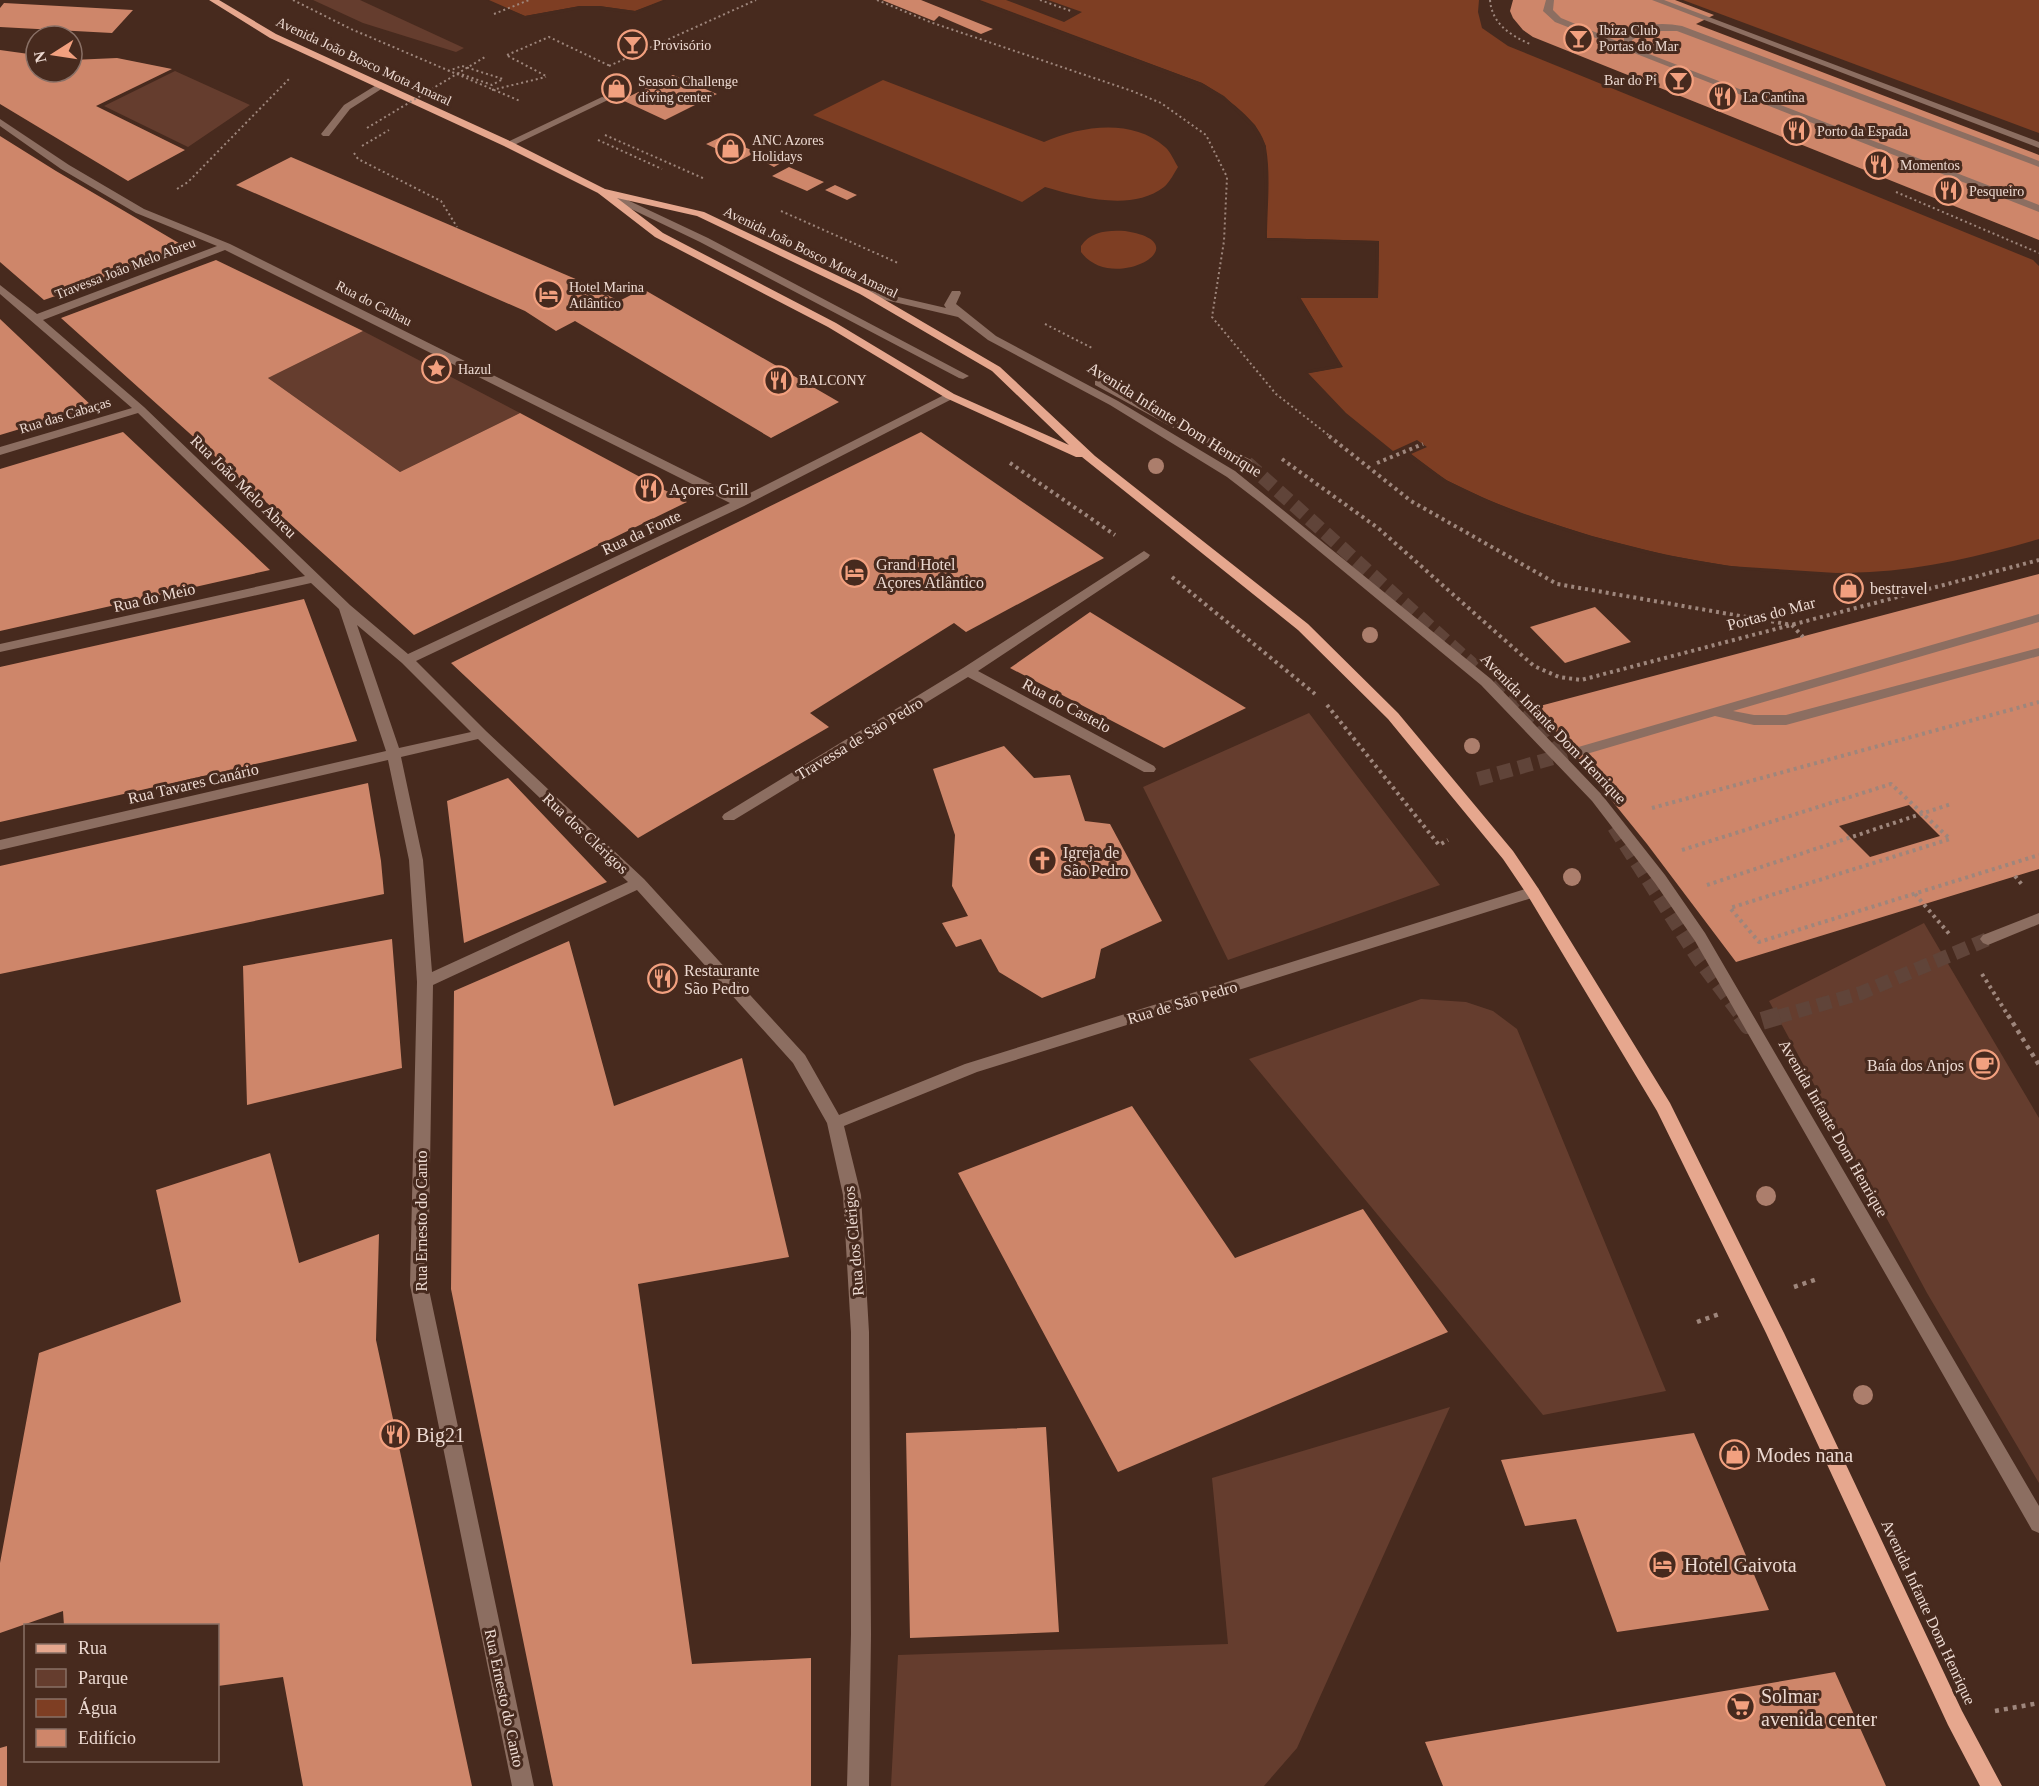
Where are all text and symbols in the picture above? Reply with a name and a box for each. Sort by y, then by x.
street label: Avenida João Bosco Mota Amaral [274,14,454,109]
bar icon: Ibiza Club Portas do Mar [1562,22,1594,54]
place label: Ibiza Club Portas do Mar [1599,23,1679,54]
north arrow [24,24,84,84]
bar icon: Provisório [616,29,648,61]
place label: Provisório [653,38,711,53]
text: N [30,49,49,64]
bar icon: Bar do Pi [1662,64,1694,96]
shop icon: Season Challenge diving center [601,73,633,105]
place label: Bar do Pi [1604,73,1657,88]
place label: Season Challenge diving center [638,74,738,105]
restaurant icon: La Cantina [1706,81,1738,113]
place label: La Cantina [1743,90,1806,105]
restaurant icon: Porto da Espada [1780,115,1812,147]
place label: Porto da Espada [1817,124,1909,139]
shop icon: ANC Azores Holidays [715,132,747,164]
place label: ANC Azores Holidays [752,133,824,164]
restaurant icon: Momentos [1863,149,1895,181]
place label: Momentos [1900,158,1960,173]
restaurant icon: Pesqueiro [1932,175,1964,207]
place label: Pesqueiro [1969,184,2024,199]
street label: Avenida João Bosco Mota Amaral [721,204,900,301]
street label: Travessa João Melo Abreu [53,235,198,302]
street label: Rua do Calhau [333,278,414,329]
hotel icon: Hotel Marina Atlântico [532,279,564,311]
place label: Hotel Marina Atlântico [569,280,645,311]
place icon: Hazul [421,353,453,385]
street label: Avenida Infante Dom Henrique [1084,359,1265,481]
place label: Hazul [458,362,492,377]
restaurant icon: BALCONY [762,364,794,396]
place label: BALCONY [799,373,867,388]
street label: Rua das Cabaças [18,394,113,437]
street label: Rua João Melo Abreu [187,432,300,541]
restaurant icon: Açores Grill [632,473,664,505]
place label: Açores Grill [669,481,749,499]
street label: Rua da Fonte [599,507,683,558]
place label: Grand Hotel Açores Atlântico [876,556,984,592]
hotel icon: Grand Hotel Açores Atlântico [839,557,871,589]
shop icon: bestravel [1833,572,1865,604]
street label: Rua do Meio [111,580,197,615]
place label: bestravel [1870,580,1928,597]
street label: Portas do Mar [1725,593,1818,633]
street label: Avenida Infante Dom Henrique [1477,650,1630,808]
street label: Rua do Castelo [1020,675,1114,736]
street label: Travessa de São Pedro [793,694,926,783]
street label: Rua Tavares Canário [126,760,260,807]
street label: Rua dos Clérigos [539,790,632,878]
place label: Igreja de São Pedro [1063,844,1128,879]
church icon: Igreja de São Pedro [1026,845,1058,877]
place label: Restaurante São Pedro [684,962,760,997]
restaurant icon: Restaurante São Pedro [647,963,679,995]
street label: Rua de São Pedro [1125,978,1239,1027]
street label: Avenida Infante Dom Henrique [1775,1037,1891,1220]
cafe icon: Baía dos Anjos [1969,1049,2001,1081]
place label: Baía dos Anjos [1867,1057,1964,1075]
street label: Rua Ernesto do Canto [413,1151,430,1291]
street label: Rua dos Clérigos [840,1185,868,1297]
restaurant icon: Big21 [379,1419,411,1451]
place label: Big21 [416,1424,465,1447]
shop icon: Modes nana [1719,1439,1751,1471]
place label: Modes nana [1756,1444,1853,1466]
street label: Avenida Infante Dom Henrique [1877,1517,1979,1708]
hotel icon: Hotel Gaivota [1647,1549,1679,1581]
place label: Hotel Gaivota [1684,1554,1797,1576]
legend [24,1624,219,1762]
street label: Rua Ernesto do Canto [482,1627,527,1769]
text: Rua [78,1638,107,1658]
text: Parque [78,1668,128,1688]
place label: Solmar avenida center [1761,1685,1877,1730]
supermarket icon: Solmar avenida center [1724,1691,1756,1723]
text: Água [78,1697,117,1718]
text: Edifício [78,1728,136,1748]

